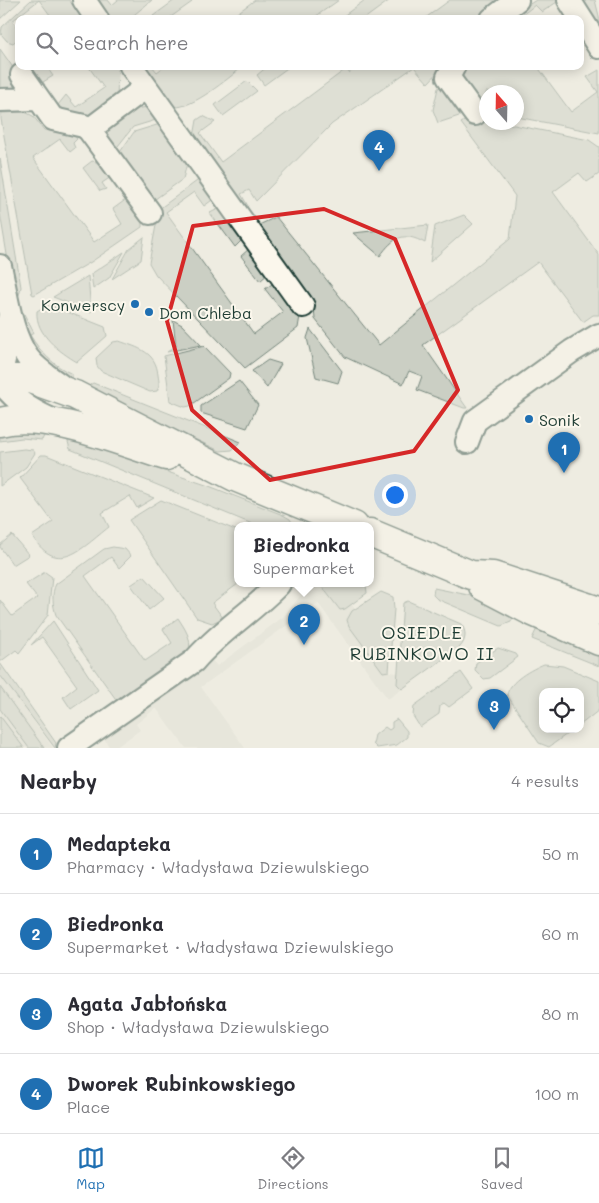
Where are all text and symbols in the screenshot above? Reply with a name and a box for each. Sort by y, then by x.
search box [15,15,584,70]
icon: search [33,29,61,57]
text: Search here [73,30,189,55]
north arrow [479,85,524,130]
pin: 4 [363,130,395,171]
place label: Konwerscy [41,294,125,315]
marker: Konwerscy [129,298,141,310]
place label: Dom Chleba [159,302,252,323]
marker: Dom Chleba [143,306,155,318]
place label: Sonik [539,409,580,430]
marker: Sonik [523,413,535,425]
pin: 1 [548,432,580,473]
your location [382,482,408,508]
popup [234,522,374,587]
text: Biedronka [253,532,350,557]
text: Supermarket [253,557,355,578]
pin: 2 [288,604,320,645]
district label: OSIEDLE RUBINKOWO II [350,620,494,665]
map controls [539,688,584,733]
button: locate [539,688,584,733]
pin: 3 [478,689,510,730]
text: Nearby [20,767,97,794]
text: 4 results [511,770,579,791]
text: Medapteka [67,831,171,856]
text: 1 [32,843,40,864]
text: 50 m [542,843,579,864]
text: Pharmacy · Władysława Dziewulskiego [67,856,369,877]
text: Biedronka [67,911,164,936]
text: 2 [32,923,40,944]
text: 60 m [542,923,579,944]
text: Supermarket · Władysława Dziewulskiego [67,936,393,957]
text: Agata Jabłońska [67,991,227,1016]
text: 3 [31,1003,41,1024]
text: 80 m [542,1003,579,1024]
text: Shop · Władysława Dziewulskiego [67,1016,329,1037]
text: Dworek Rubinkowskiego [67,1071,295,1096]
text: 4 [31,1083,41,1104]
text: 100 m [534,1083,579,1104]
text: Place [67,1096,110,1117]
tab: Map [76,1144,105,1193]
tab: Directions [257,1144,329,1193]
tab: Saved [481,1144,523,1193]

